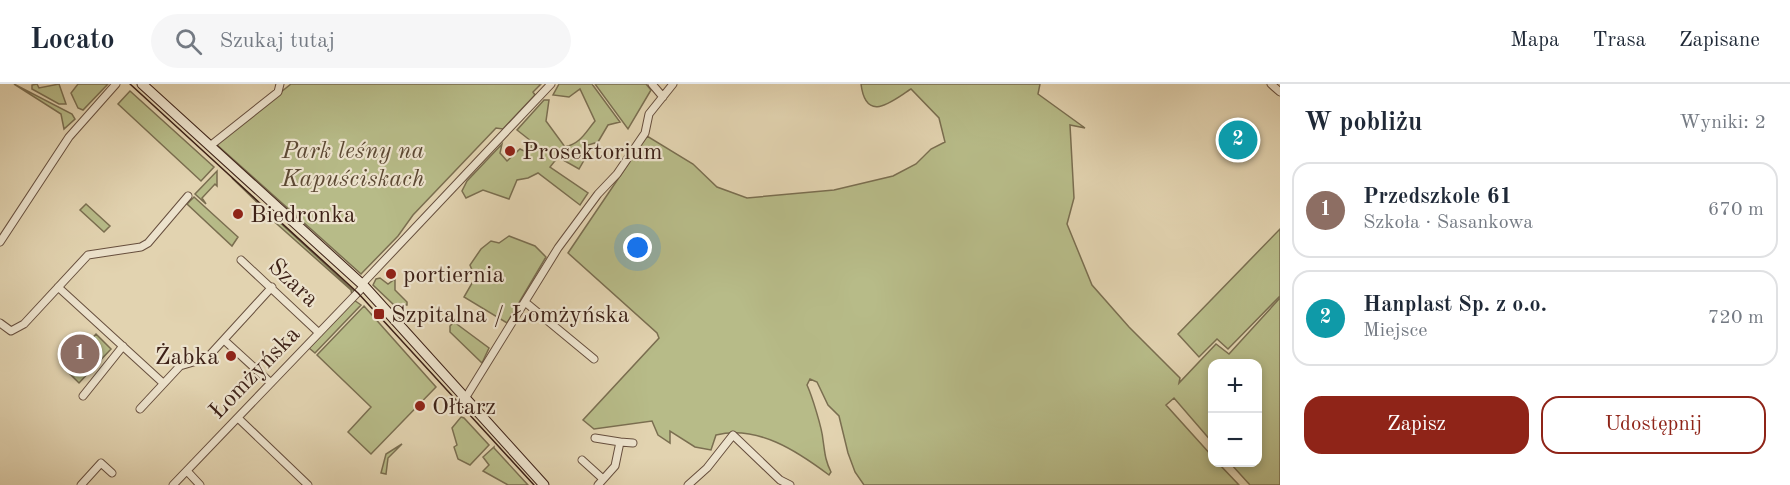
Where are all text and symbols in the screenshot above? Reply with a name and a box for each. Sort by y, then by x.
search box [151,14,571,68]
icon: search [172,25,205,58]
text: Locato [30,27,115,55]
text: Szukaj tutaj [220,30,335,52]
text: Mapa [1510,30,1559,51]
text: Trasa [1592,30,1646,51]
text: Zapisane [1679,30,1760,51]
text: W pobliżu [1304,110,1422,136]
text: Wyniki: 2 [1679,113,1766,133]
pin: 2 [1218,118,1258,162]
park label: Park leśny na Kapuściskach [280,140,425,192]
place label: Prosektorium [522,141,663,165]
marker: Prosektorium [503,144,517,158]
text: Przedszkole 61 [1363,186,1512,208]
text: 1 [1320,200,1331,220]
text: 670 m [1708,200,1764,220]
place label: Biedronka [250,204,356,228]
marker: Biedronka [231,207,245,221]
text: Szkoła · Sasankowa [1363,213,1533,233]
your location [623,233,652,262]
street label: Szara [263,255,322,312]
place label: portiernia [403,264,504,288]
marker: portiernia [384,267,398,281]
text: Hanplast Sp. z o.o. [1363,294,1547,316]
place label: Szpitalna / Łomżyńska [391,304,630,328]
marker: Szpitalna / Łomżyńska [372,307,386,321]
text: 2 [1320,308,1331,328]
text: 720 m [1708,308,1764,328]
text: Miejsce [1363,321,1427,341]
street label: Łomżyńska [206,322,305,424]
pin: 1 [60,332,100,376]
place label: Żabka [155,343,219,370]
marker: Żabka [224,349,238,363]
map controls [1208,359,1262,467]
button: + [1208,359,1262,413]
place label: Ołtarz [432,396,496,420]
button: Zapisz [1304,396,1529,454]
button: Udostępnij [1541,396,1766,454]
marker: Ołtarz [413,399,427,413]
button: − [1208,413,1262,467]

